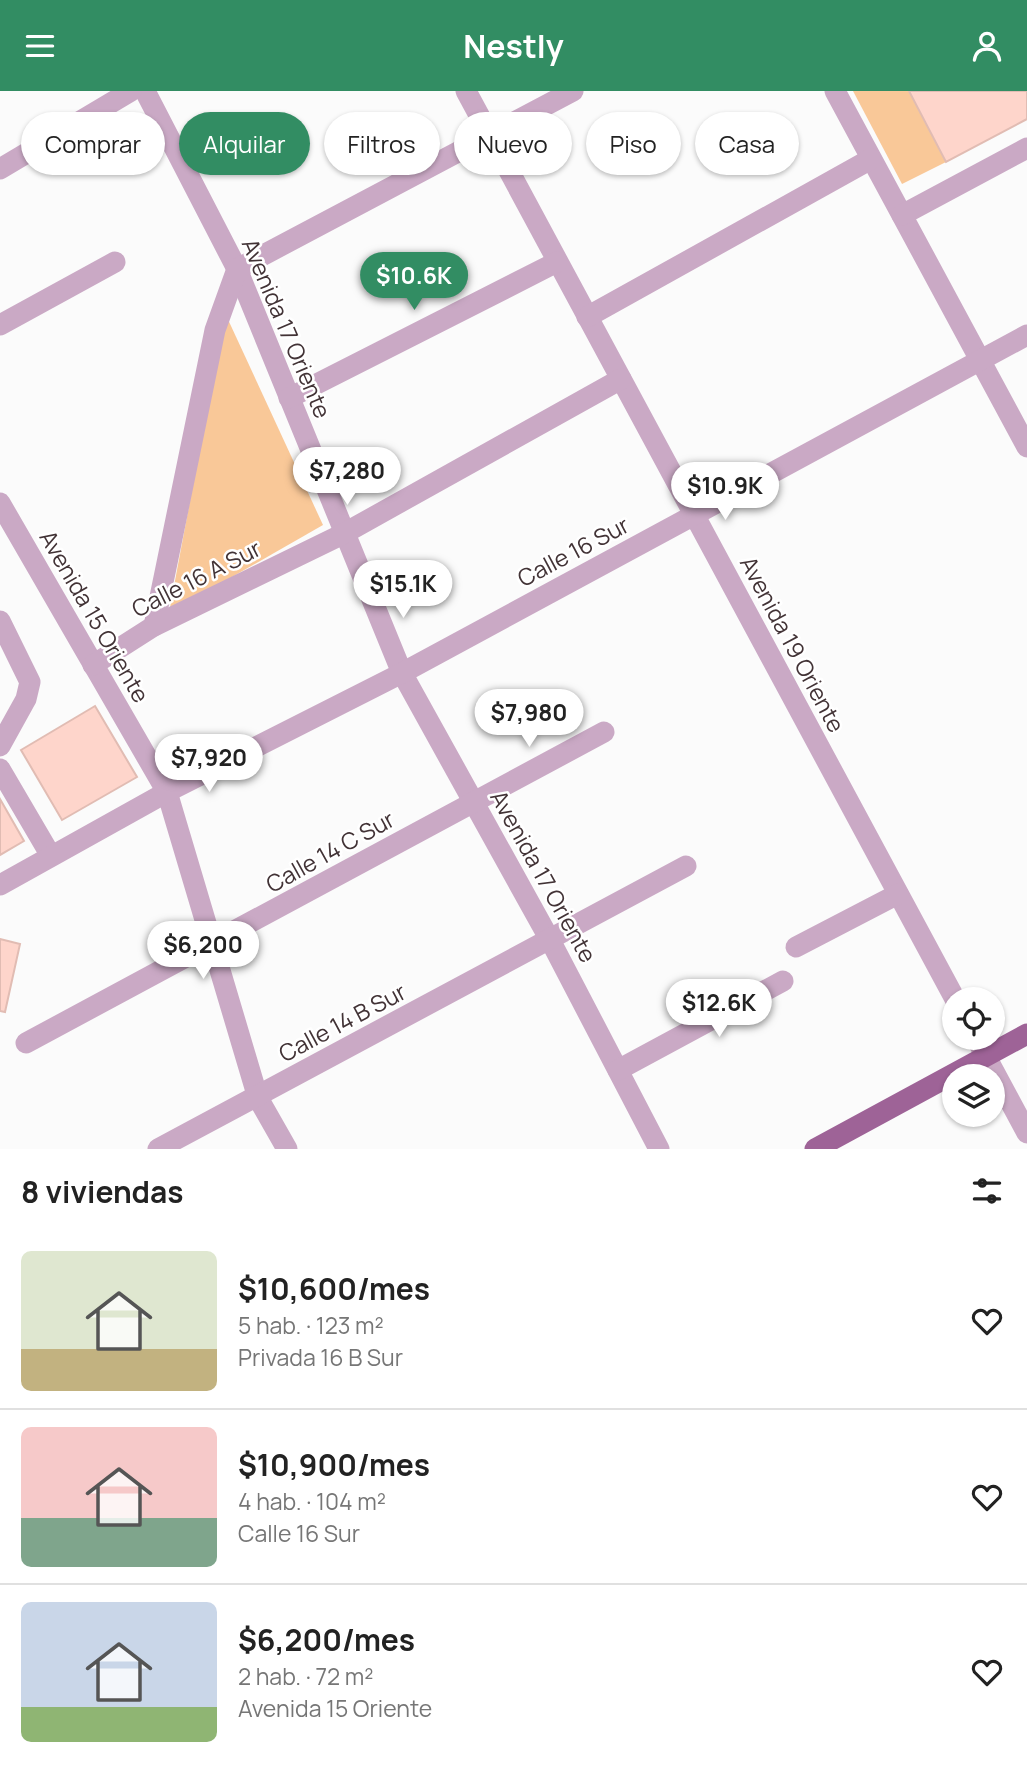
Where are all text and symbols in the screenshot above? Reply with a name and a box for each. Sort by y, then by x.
text: Nestly [463,24,564,68]
icon: menu [21,27,59,65]
icon: person [968,27,1006,65]
chip: Comprar [21,112,165,175]
chip: Alquilar [179,112,310,175]
chip: Filtros [324,112,440,175]
chip: Nuevo [454,112,572,175]
chip: Piso [586,112,681,175]
chip: Casa [695,112,799,175]
street label: Avenida 17 Oriente [235,233,339,423]
pin: $10.6K [357,253,471,312]
text: $10.6K [376,259,452,291]
pin: $7,280 [290,447,404,507]
text: $7,280 [309,454,385,486]
pin: $10.9K [668,463,782,522]
text: $10.9K [687,469,763,501]
street label: Calle 16 Sur [512,508,634,594]
street label: Avenida 15 Oriente [33,524,157,708]
street label: Calle 16 A Sur [126,532,266,624]
street label: Avenida 19 Oriente [733,550,853,738]
pin: $15.1K [346,561,460,620]
text: $15.1K [369,567,437,599]
pin: $7,980 [472,689,586,749]
text: $7,980 [491,696,567,728]
pin: $7,920 [152,735,266,794]
text: $7,920 [171,741,247,773]
street label: Avenida 17 Oriente [483,784,605,968]
street label: Calle 14 C Sur [260,803,400,899]
pin: $6,200 [146,921,260,981]
text: $6,200 [163,928,243,960]
street label: Calle 14 B Sur [273,975,411,1069]
pin: $12.6K [662,979,776,1039]
text: $12.6K [682,986,756,1018]
map controls [942,987,1005,1127]
button: locate [942,987,1005,1050]
button: layers [942,1064,1005,1127]
text: 8 viviendas [21,1171,184,1212]
icon: filters [968,1172,1006,1210]
text: $10,600/mes [238,1268,430,1309]
icon: home [77,1279,161,1363]
icon: heart [968,1302,1006,1340]
text: 5 hab. · 123 m² [238,1309,384,1341]
text: Privada 16 B Sur [238,1341,403,1373]
text: $10,900/mes [238,1444,430,1485]
icon: home [77,1455,161,1539]
icon: heart [968,1478,1006,1516]
text: 4 hab. · 104 m² [238,1485,386,1517]
text: Calle 16 Sur [238,1517,360,1549]
text: $6,200/mes [238,1619,415,1660]
icon: home [77,1630,161,1714]
icon: heart [968,1653,1006,1691]
text: 2 hab. · 72 m² [238,1660,374,1692]
text: Avenida 15 Oriente [238,1692,432,1724]

